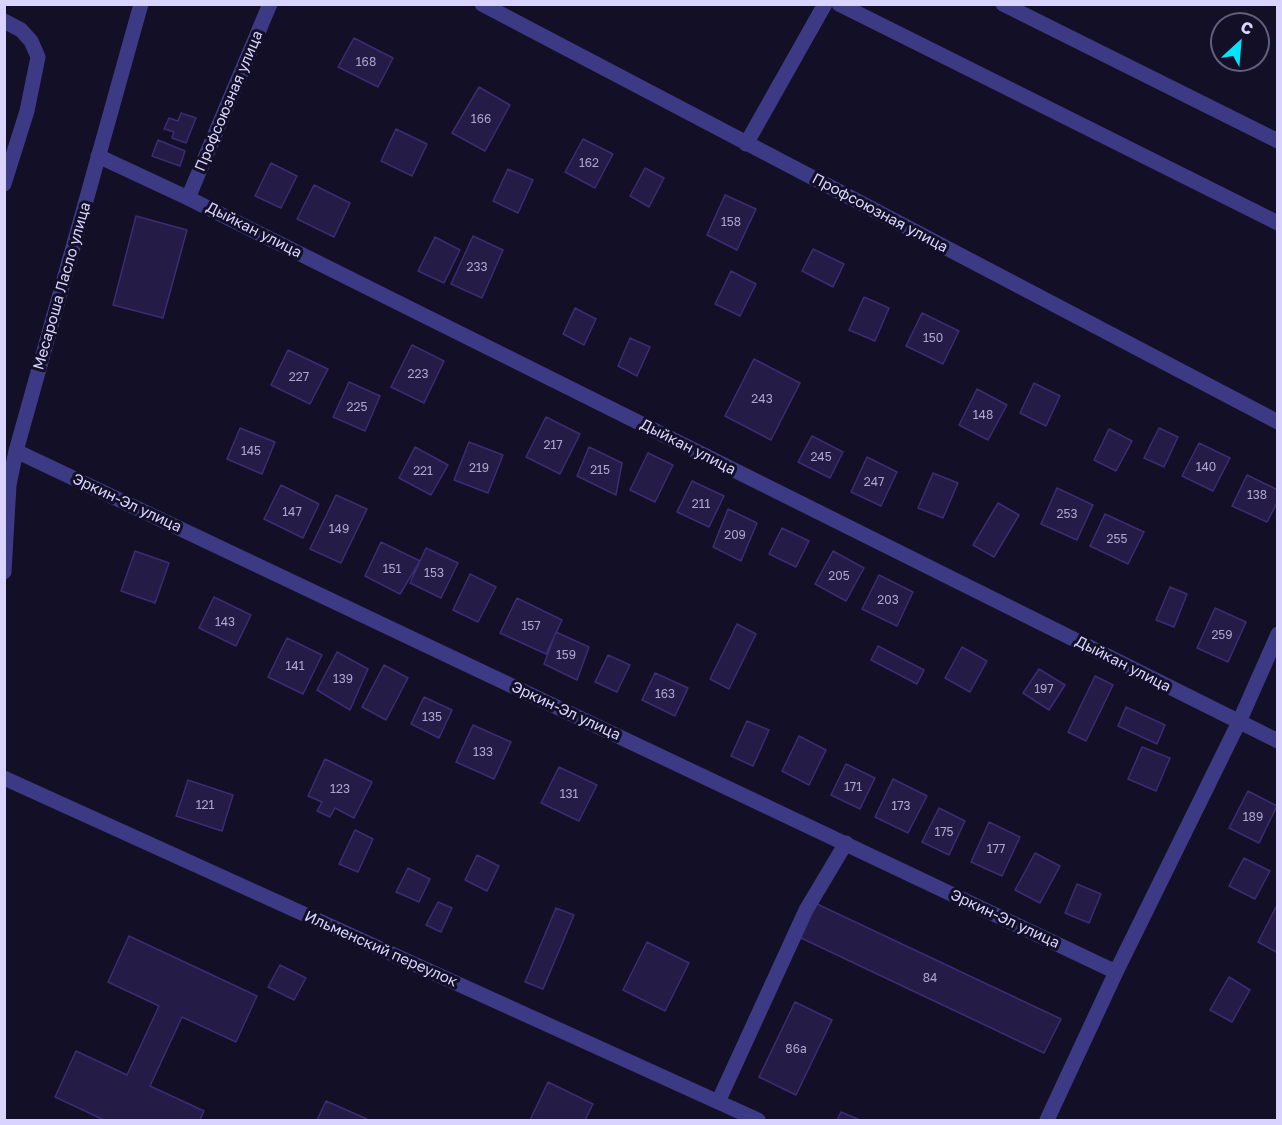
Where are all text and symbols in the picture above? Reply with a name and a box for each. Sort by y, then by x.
north arrow [1210,12,1270,72]
text: С [1238,16,1257,39]
street label: Профсоюзная улица [191,28,267,174]
house number: 168 [356,55,376,69]
house number: 166 [471,112,491,126]
house number: 162 [579,156,599,170]
street label: Профсоюзная улица [809,170,951,256]
street label: Дыйкан улица [203,198,305,262]
street label: Месароша Ласло улица [29,200,95,372]
house number: 158 [721,215,741,229]
house number: 233 [467,260,487,274]
house number: 150 [923,331,943,345]
house number: 223 [408,367,428,381]
house number: 227 [289,370,309,384]
house number: 243 [751,392,773,406]
house number: 225 [347,400,367,414]
house number: 148 [973,408,993,422]
street label: Дыйкан улица [637,415,739,479]
house number: 217 [543,438,563,452]
house number: 145 [241,444,261,458]
house number: 245 [810,450,832,464]
house number: 140 [1196,460,1216,474]
house number: 219 [469,461,489,475]
house number: 215 [590,463,610,477]
house number: 221 [413,464,433,478]
street label: Эркин-Эл улица [70,470,184,536]
house number: 247 [864,475,884,489]
house number: 138 [1247,488,1267,502]
house number: 211 [692,497,710,511]
house number: 147 [282,505,302,519]
house number: 253 [1057,507,1077,521]
house number: 149 [329,522,349,536]
house number: 209 [724,528,746,542]
house number: 255 [1107,532,1127,546]
house number: 151 [383,562,401,576]
house number: 153 [424,566,444,580]
house number: 205 [828,569,850,583]
house number: 203 [877,593,899,607]
house number: 143 [215,615,235,629]
house number: 157 [521,619,541,633]
house number: 259 [1211,628,1233,642]
street label: Дыйкан улица [1072,632,1174,696]
house number: 159 [556,648,576,662]
house number: 141 [286,659,304,673]
house number: 139 [333,672,353,686]
street label: Эркин-Эл улица [509,678,623,744]
house number: 197 [1034,682,1054,696]
house number: 163 [655,687,675,701]
house number: 135 [422,710,442,724]
house number: 133 [473,745,493,759]
house number: 171 [844,780,862,794]
house number: 123 [330,782,350,796]
house number: 131 [560,787,578,801]
house number: 121 [196,798,214,812]
house number: 173 [891,799,911,813]
house number: 189 [1243,810,1263,824]
house number: 175 [934,825,954,839]
house number: 177 [987,842,1005,856]
street label: Эркин-Эл улица [948,886,1062,952]
street label: Ильменский переулок [302,907,460,991]
house number: 84 [923,971,937,985]
house number: 86а [785,1042,807,1056]

